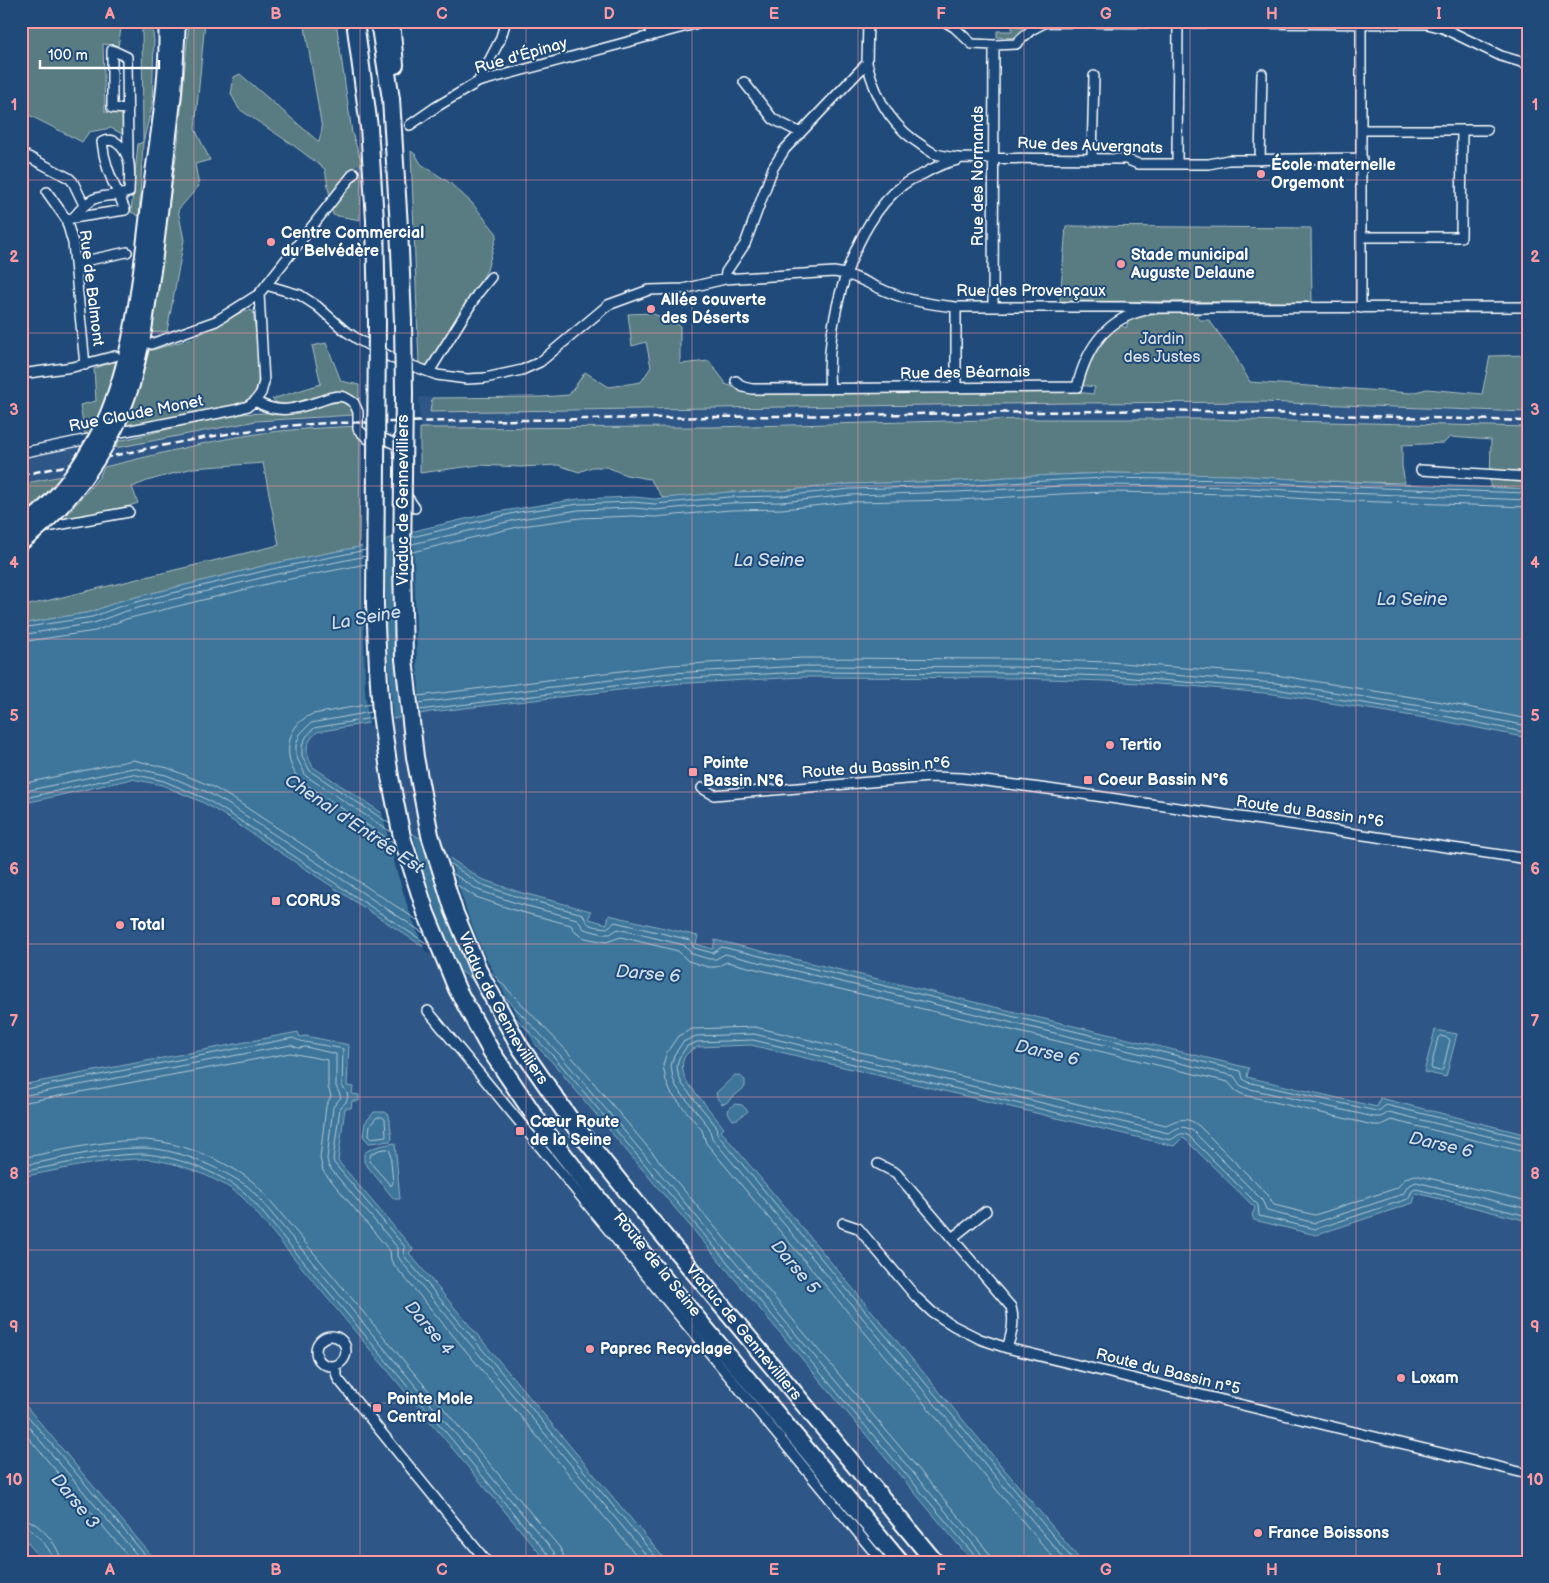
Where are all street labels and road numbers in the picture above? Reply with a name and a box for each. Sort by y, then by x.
street label: Rue d'Épinay [472,32,570,78]
street label: Rue des Normands [969,106,988,246]
street label: Rue des Auvergnats [1017,134,1163,158]
street label: Rue de Balmont [74,229,108,347]
street label: Rue des Provençaux [956,282,1106,301]
street label: Rue des Béarnais [900,362,1030,384]
street label: Rue Claude Monet [67,392,205,436]
street label: Viaduc de Gennevilliers [394,414,413,586]
street label: Route du Bassin n°6 [801,753,951,783]
street label: Route du Bassin n°6 [1235,792,1385,832]
street label: Viaduc de Gennevilliers [454,929,553,1088]
street label: Route de la Seine [609,1209,705,1321]
street label: Viaduc de Gennevilliers [682,1260,806,1404]
street label: Route du Bassin n°5 [1094,1345,1242,1399]

